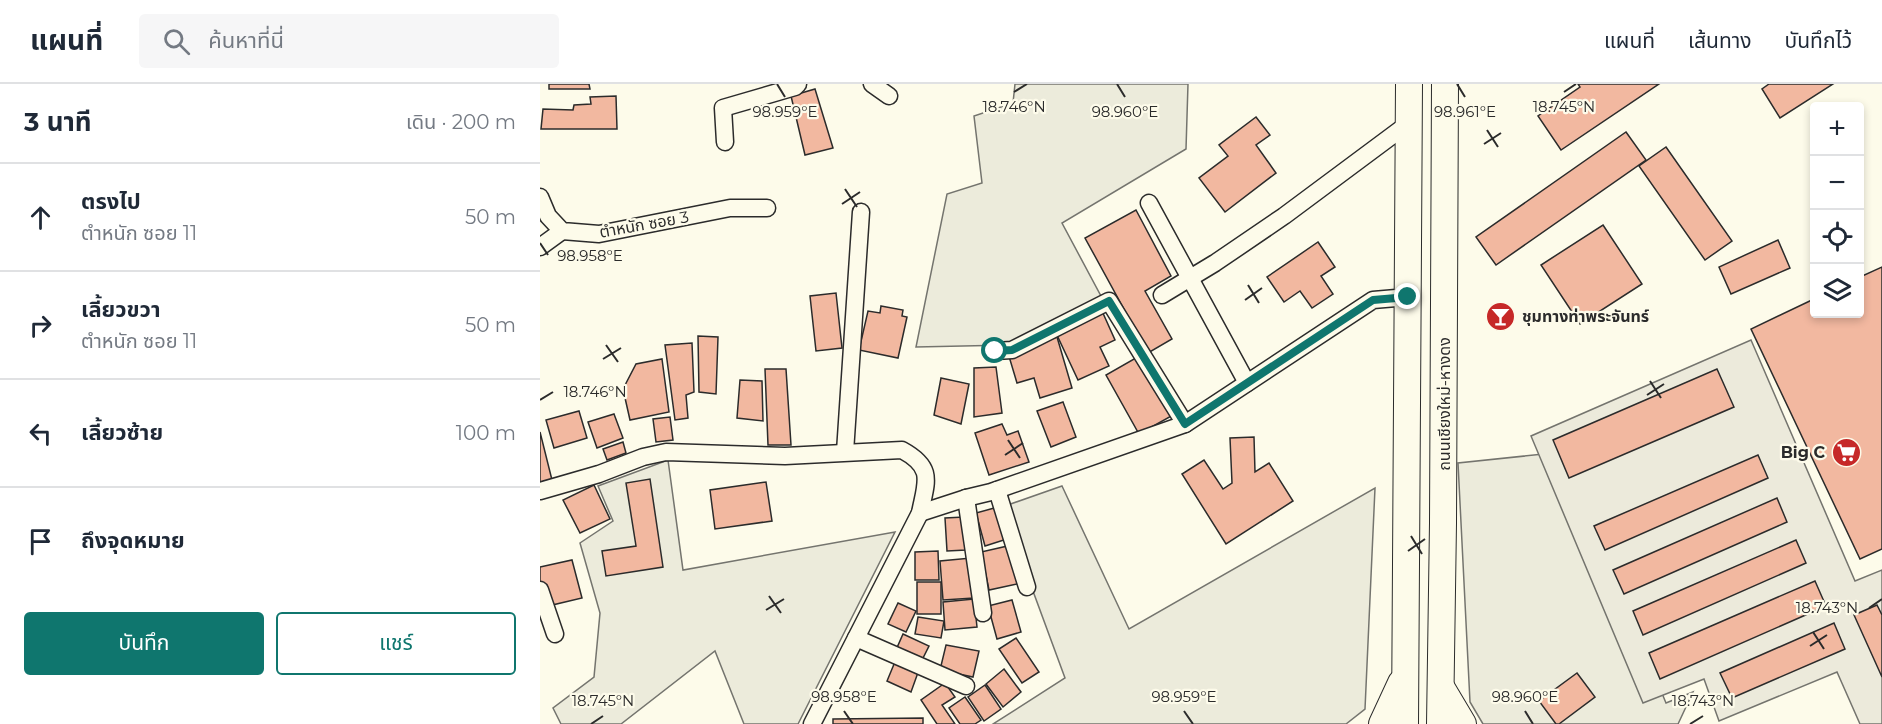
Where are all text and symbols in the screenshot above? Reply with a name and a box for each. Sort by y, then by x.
search box [139,14,559,68]
text: แผนที่ [30,23,103,57]
icon: search [160,25,193,58]
text: ค้นหาที่นี่ [208,27,284,54]
text: แผนที่ [1604,28,1655,53]
text: เส้นทาง [1688,28,1752,53]
text: บันทึกไว้ [1785,28,1852,53]
text: 18.746°N [982,97,1046,116]
text: 18.745°N [1533,97,1595,116]
text: 98.959°E [752,102,818,121]
text: 98.960°E [1092,102,1158,121]
text: 98.961°E [1434,102,1496,121]
map controls [1810,102,1864,318]
button: + [1810,102,1864,156]
text: 3 นาที [24,106,92,138]
text: เดิน · 200 m [406,110,516,134]
button: − [1810,156,1864,210]
text: ตรงไป [81,188,141,215]
icon: ahead [24,201,57,234]
text: 50 m [465,205,516,229]
street label: ตำหนัก ซอย 3 [598,207,690,242]
button: locate [1810,210,1864,264]
text: ตำหนัก ซอย 11 [81,221,197,245]
text: 98.958°E [557,246,623,265]
button: layers [1810,264,1864,318]
route end [1394,283,1420,309]
text: เลี้ยวขวา [81,296,161,323]
bar icon: ชุมทางท่าพระจันทร์ [1485,300,1517,332]
place label: ชุมทางท่าพระจันทร์ [1522,307,1649,326]
icon: right [24,309,57,342]
text: 50 m [465,313,516,337]
text: ตำหนัก ซอย 11 [81,329,197,353]
route start [981,337,1007,363]
street label: ถนนเชียงใหม่-หางดง [1435,337,1454,471]
text: 18.746°N [563,382,627,401]
icon: left [24,417,57,450]
text: เลี้ยวซ้าย [81,419,163,446]
text: 100 m [456,421,516,445]
supermarket icon: Big C [1830,436,1862,468]
place label: Big C [1781,443,1825,462]
icon: arrive [24,525,57,558]
text: ถึงจุดหมาย [81,527,185,554]
text: 18.743°N [1796,598,1858,617]
button: บันทึก [24,612,264,675]
button: แชร์ [276,612,516,675]
text: 98.958°E [811,687,877,706]
text: 98.959°E [1151,687,1217,706]
text: 98.960°E [1492,687,1558,706]
text: 18.745°N [572,691,634,710]
text: 18.743°N [1672,691,1734,710]

